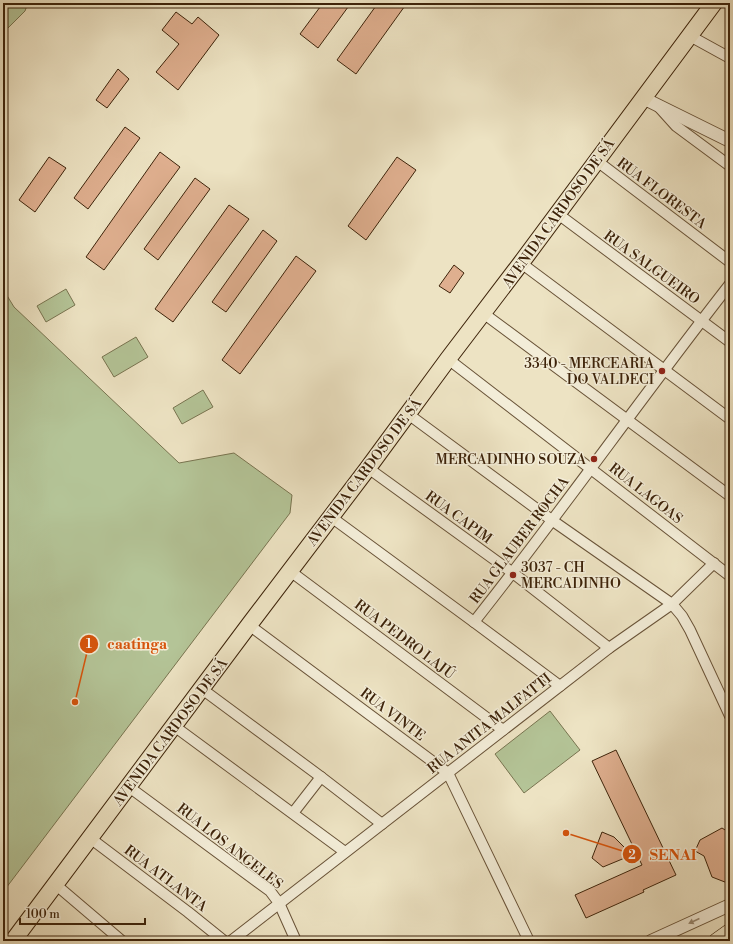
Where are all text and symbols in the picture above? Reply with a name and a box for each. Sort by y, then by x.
street label: AVENIDA CARDOSO DE SÁ [496,134,619,292]
street label: RUA FLORESTA [613,154,710,234]
street label: RUA SALGUEIRO [600,227,703,309]
place label: 3340 - MERCEARIA DO VALDECI [524,355,655,389]
marker: 3340 - MERCEARIA DO VALDECI [657,366,667,376]
street label: AVENIDA CARDOSO DE SÁ [301,394,426,551]
place label: MERCADINHO SOUZA [436,451,586,469]
marker: MERCADINHO SOUZA [589,454,599,464]
street label: RUA LAGOAS [605,459,686,528]
street label: RUA GLAUBER ROCHA [466,473,574,608]
street label: RUA CAPIM [421,487,496,549]
place label: 3037 - CH MERCADINHO [521,559,621,593]
marker: 3037 - CH MERCADINHO [508,570,518,580]
street label: RUA PEDRO LAJÚ [351,595,460,684]
callout: caatinga [79,631,175,658]
text: caatinga [107,635,168,654]
text: 1 [86,637,92,652]
street label: AVENIDA CARDOSO DE SÁ [107,654,232,811]
street label: RUA ANITA MALFATTI [424,669,556,778]
street label: RUA VINTE [356,684,429,745]
street label: RUA LOS ANGELES [173,800,286,894]
callout: SENAI [622,841,705,868]
street label: RUA ATLANTA [120,842,211,916]
text: SENAI [649,846,697,865]
text: 2 [628,848,636,863]
scale bar [20,900,145,926]
text: 100 m [26,907,60,922]
one-way arrow [689,918,700,924]

